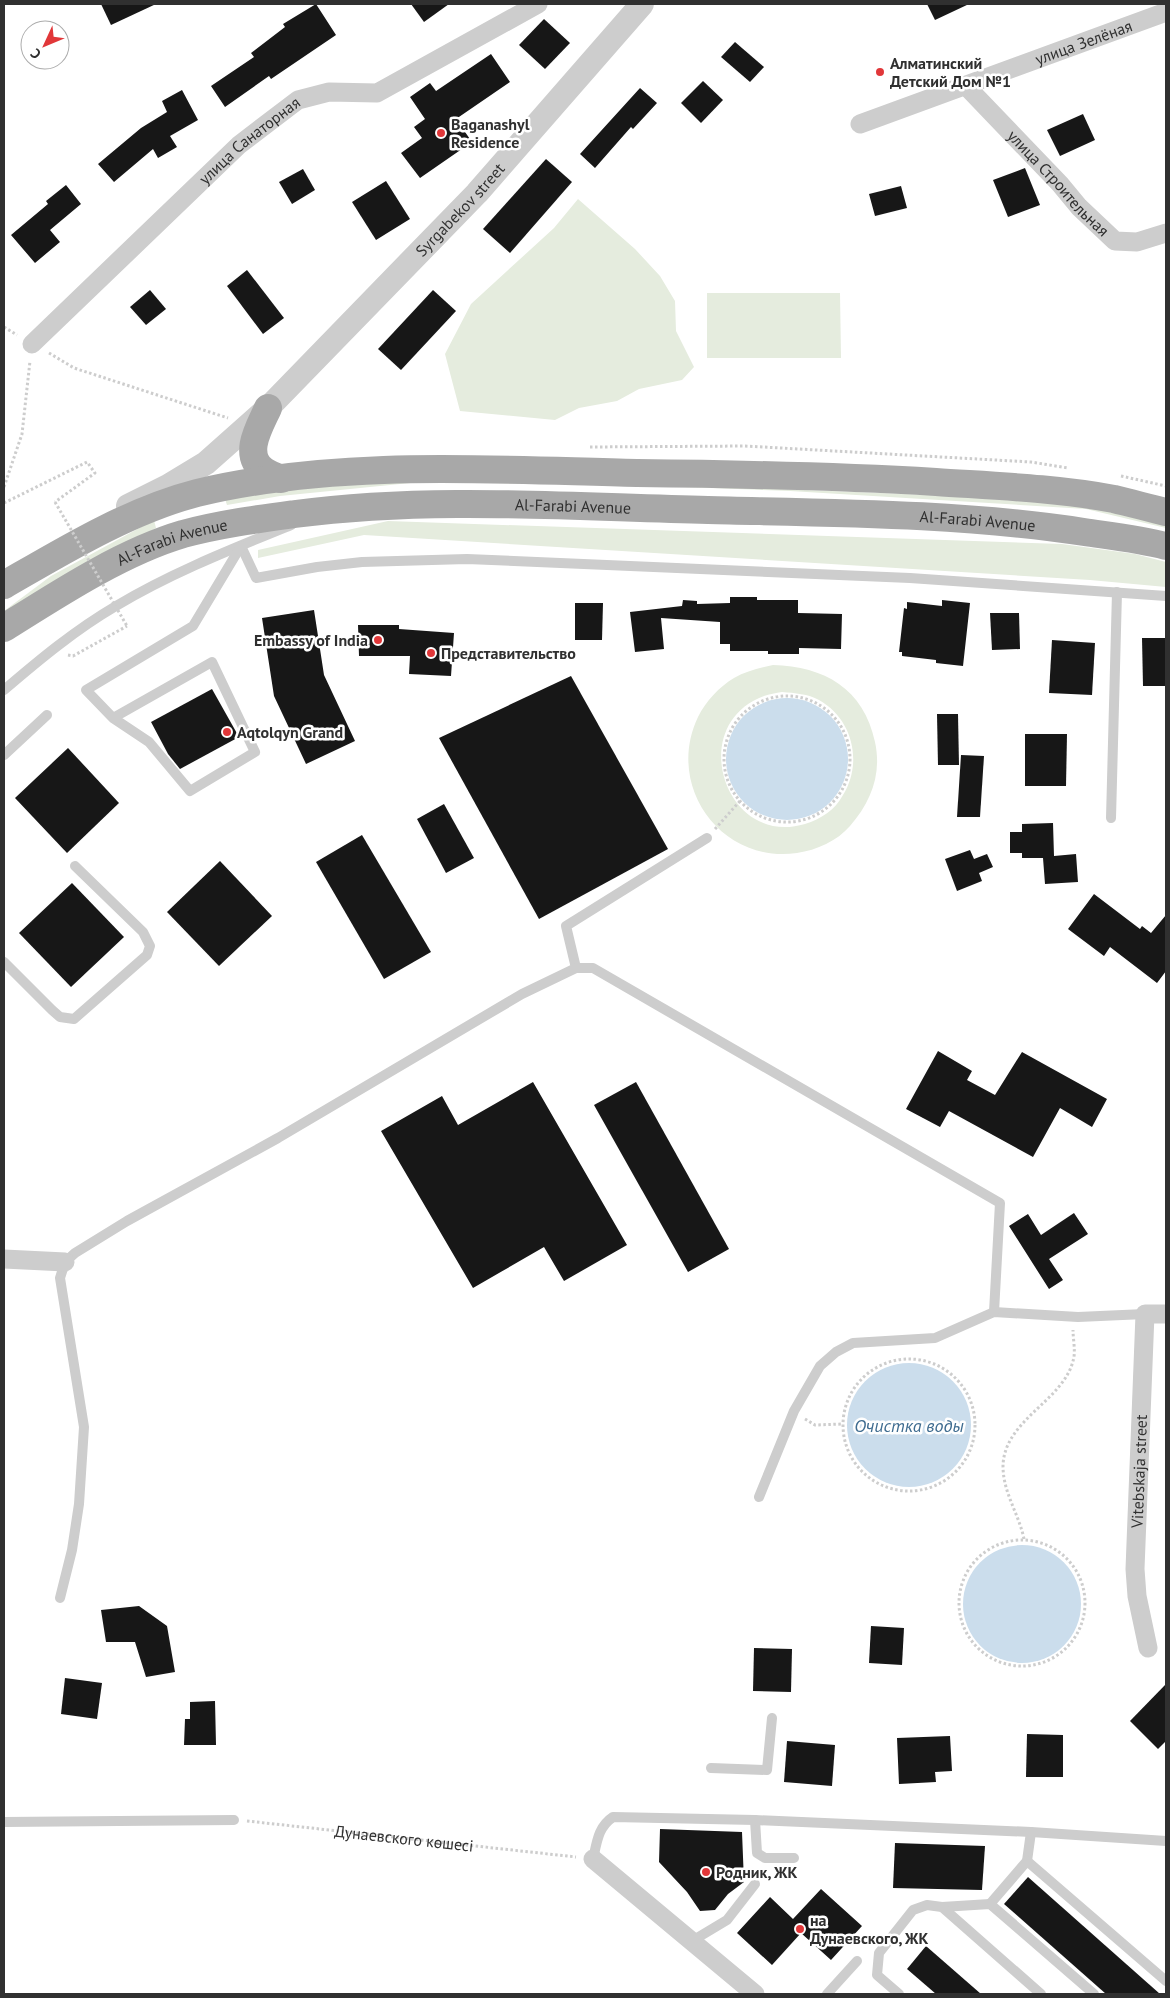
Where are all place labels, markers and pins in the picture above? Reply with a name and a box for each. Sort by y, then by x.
place label: Алматинский Детский Дом №1 [890,53,1011,91]
marker: Алматинский Детский Дом №1 [874,66,886,78]
place label: Baganashyl Residence [451,114,530,152]
marker: Baganashyl Residence [435,127,447,139]
place label: Embassy of India [254,630,368,650]
marker: Embassy of India [372,634,384,646]
place label: Представительство [441,643,576,663]
marker: Представительство [425,647,437,659]
place label: Aqtolqyn Grand [237,722,343,742]
marker: Aqtolqyn Grand [221,726,233,738]
place label: Родник, ЖК [716,1862,798,1882]
marker: Родник, ЖК [700,1866,712,1878]
place label: на Дунаевского, ЖК [810,1910,929,1948]
marker: на Дунаевского, ЖК [794,1923,806,1935]

